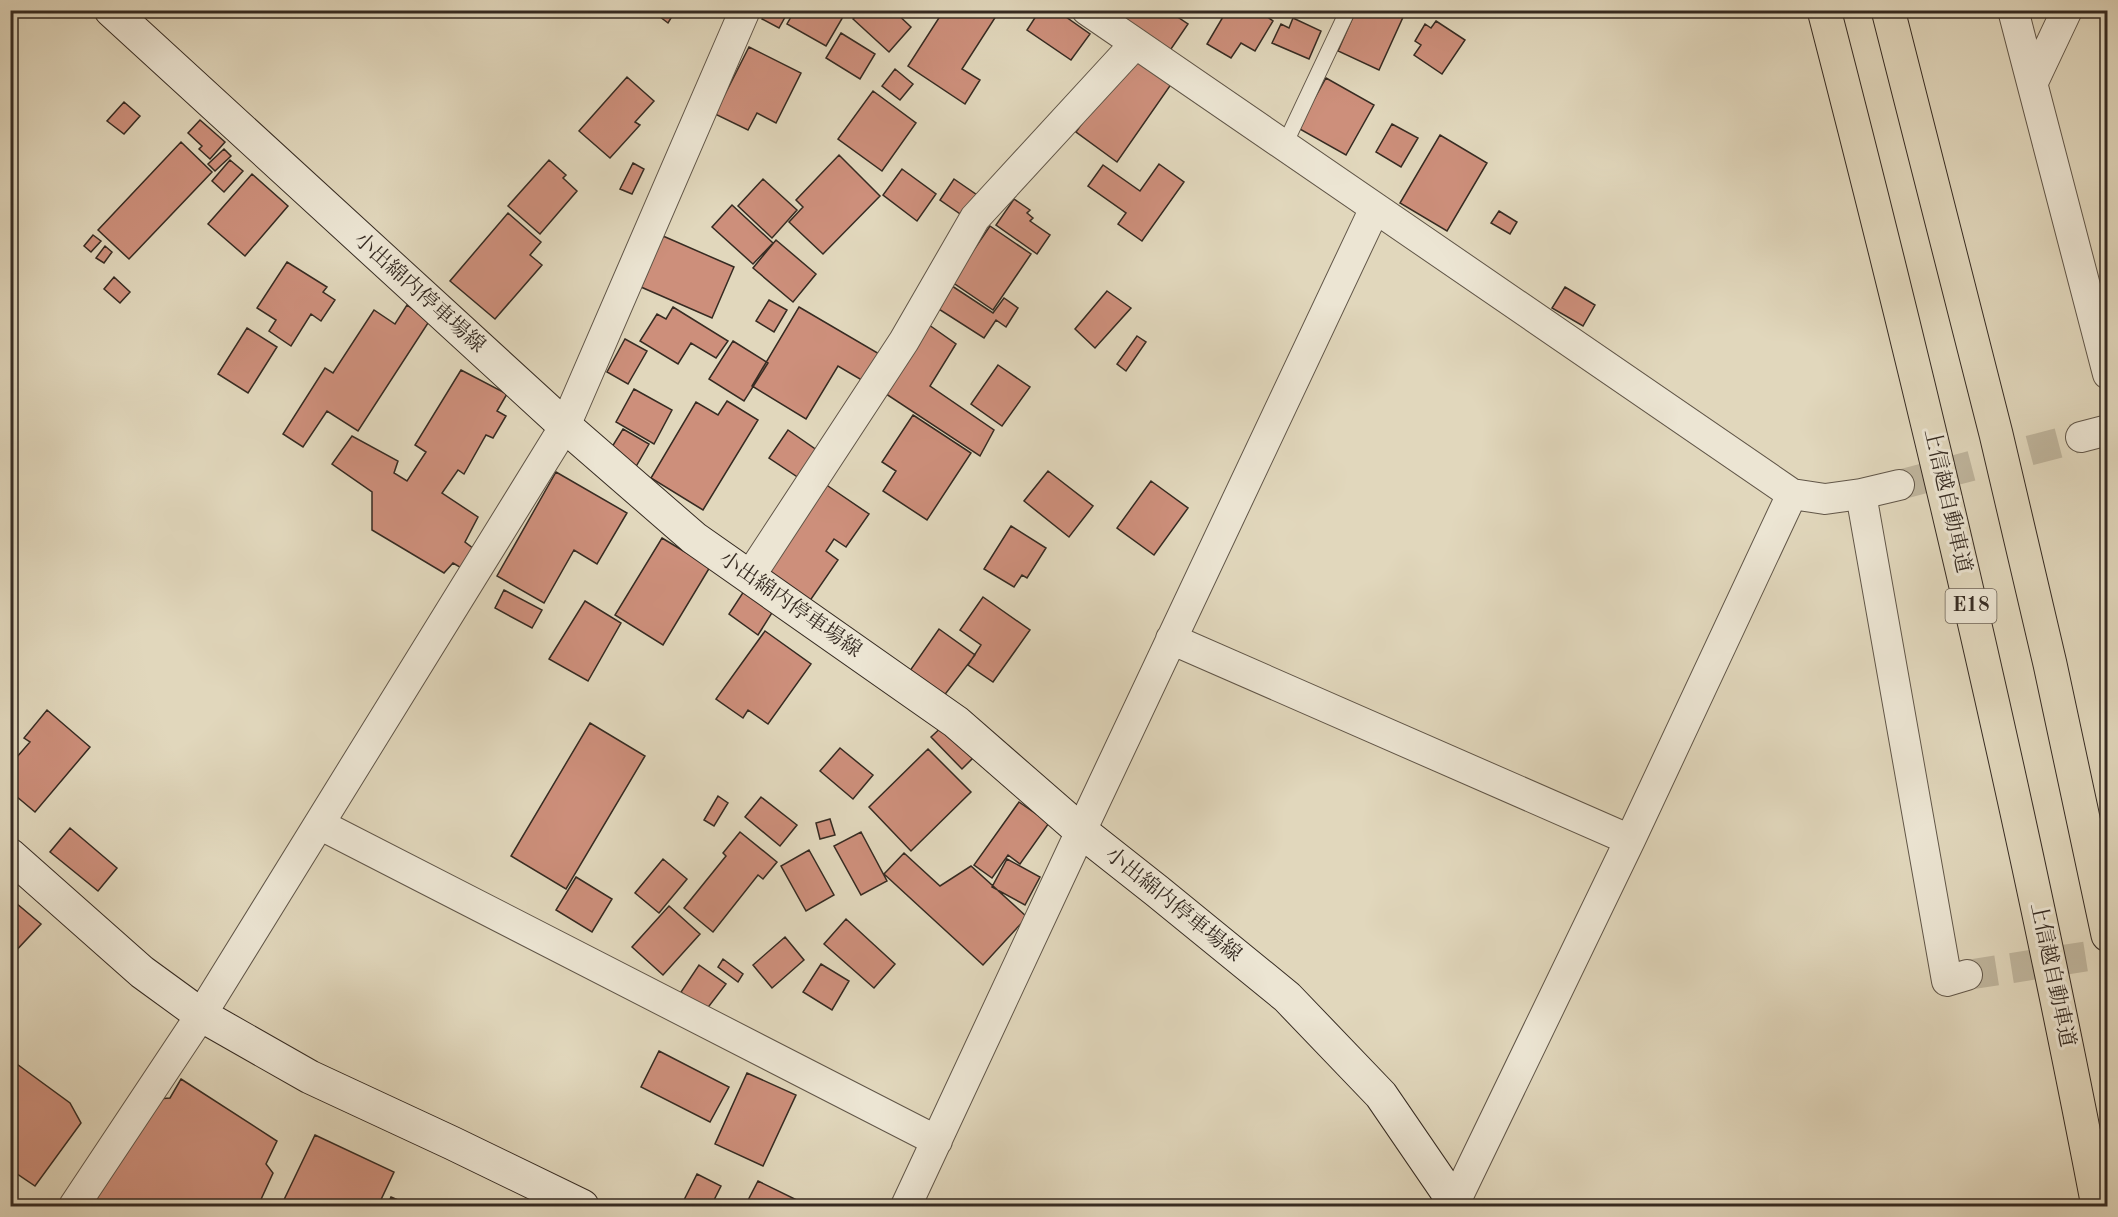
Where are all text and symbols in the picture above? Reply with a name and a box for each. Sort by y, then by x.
street label: 小出綿内停車場線 [350,228,490,357]
street label: 上信越自動車道 [1920,427,1976,575]
street label: 小出綿内停車場線 [715,547,866,662]
road number: E18 [1946,589,1996,623]
street label: 小出綿内停車場線 [1101,842,1246,966]
street label: 上信越自動車道 [2026,901,2080,1049]

